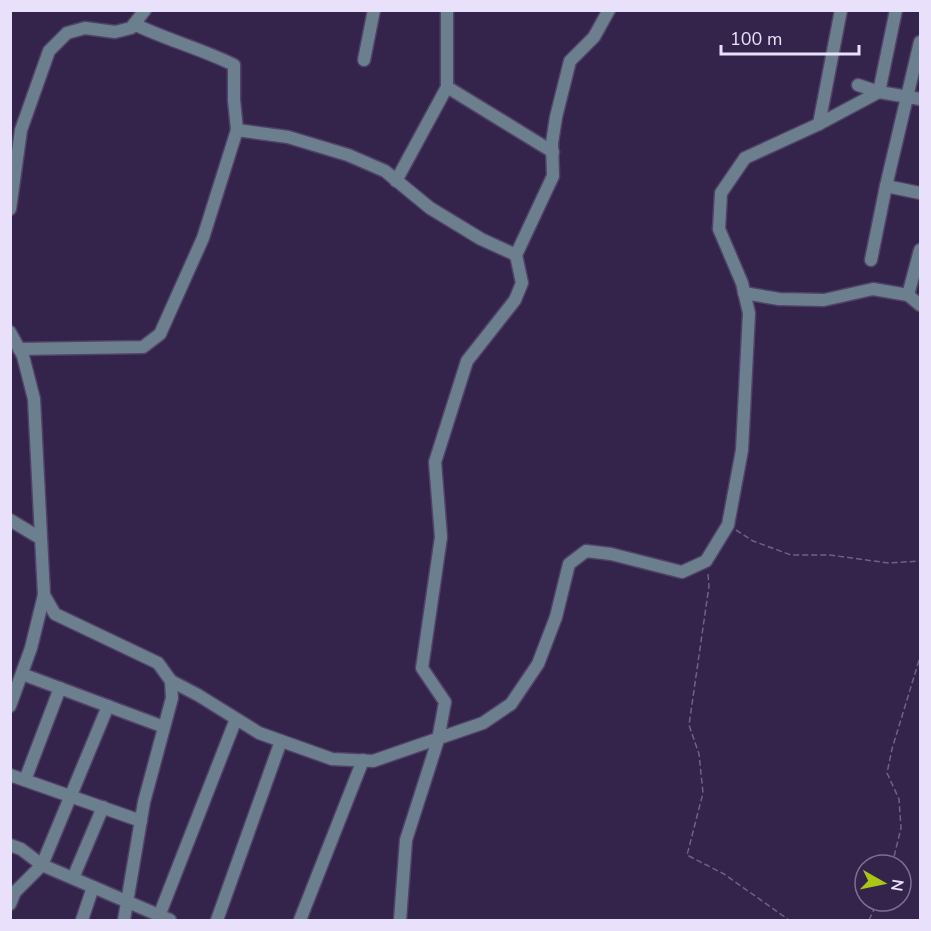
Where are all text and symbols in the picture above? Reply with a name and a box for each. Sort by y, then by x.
scale bar [721,18,859,56]
text: 100 m [730,27,782,51]
north arrow [853,853,913,913]
text: N [885,878,909,893]

